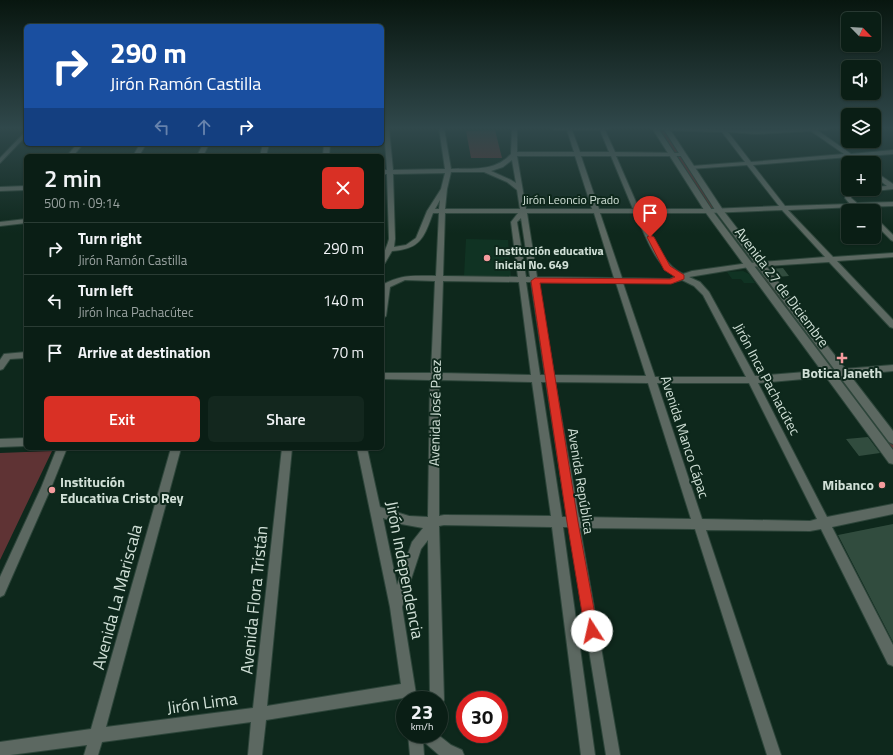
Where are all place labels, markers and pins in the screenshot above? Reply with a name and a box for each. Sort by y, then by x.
pin [633,196,667,237]
place label: Institución educativa inicial No. 649 [495,241,604,274]
marker: Institución educativa inicial No. 649 [482,253,492,263]
marker: Botica Janeth [837,353,847,363]
place label: Botica Janeth [802,362,882,383]
place label: Institución Educativa Cristo Rey [60,471,184,508]
place label: Mibanco [822,474,874,495]
marker: Mibanco [877,480,887,490]
marker: Institución Educativa Cristo Rey [47,485,57,495]

